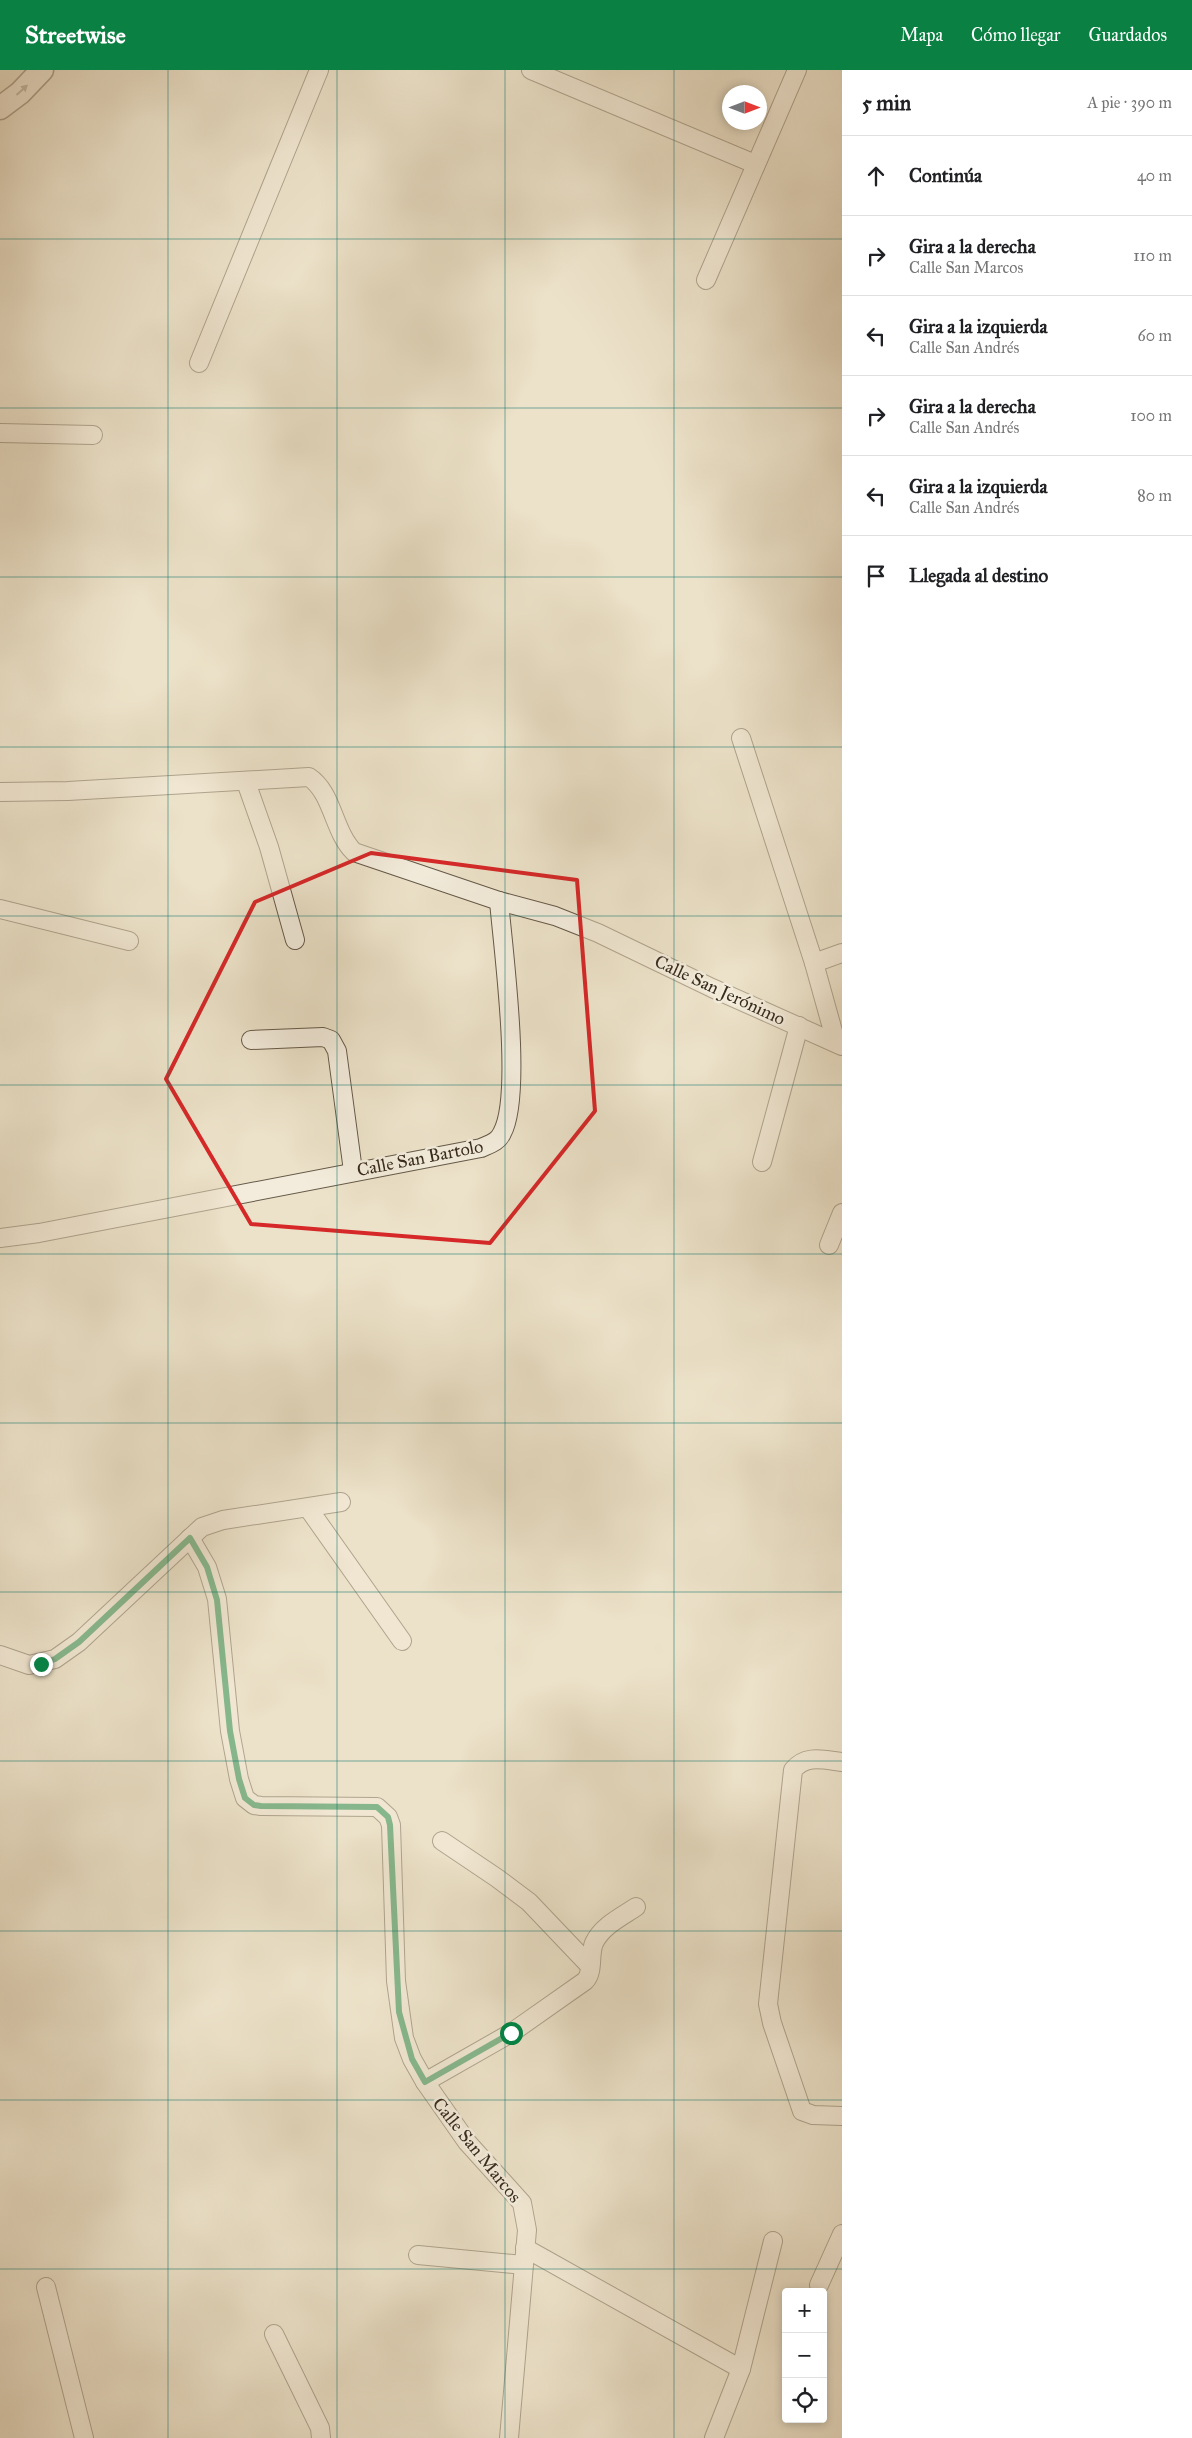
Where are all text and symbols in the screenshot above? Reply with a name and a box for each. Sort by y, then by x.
text: Streetwise [25,20,126,50]
text: Mapa [900,24,943,46]
text: Cómo llegar [971,24,1061,46]
text: Guardados [1089,24,1167,46]
one-way arrow [16,85,29,96]
north arrow [722,85,767,130]
text: 5 min [862,90,911,116]
text: A pie · 390 m [1087,93,1172,112]
icon: ahead [862,162,890,190]
text: Continúa [909,164,982,187]
text: 40 m [1137,166,1172,185]
text: Gira a la derecha [909,235,1036,258]
icon: right [862,242,890,270]
text: 110 m [1133,246,1172,265]
text: Calle San Marcos [909,258,1023,277]
text: Gira a la izquierda [909,315,1048,338]
icon: left [862,322,890,350]
text: 60 m [1138,326,1172,345]
text: Calle San Andrés [909,338,1019,357]
text: Gira a la derecha [909,395,1036,418]
icon: right [862,402,890,430]
text: 100 m [1130,406,1172,425]
text: Calle San Andrés [909,418,1019,437]
text: Gira a la izquierda [909,475,1048,498]
icon: left [862,482,890,510]
text: 80 m [1137,486,1172,505]
text: Calle San Andrés [909,498,1019,517]
icon: arrive [862,562,890,590]
text: Llegada al destino [909,564,1048,587]
street label: Calle San Jerónimo [651,950,789,1031]
street label: Calle San Bartolo [355,1135,485,1181]
route end [30,1653,53,1676]
route start [500,2022,523,2045]
street label: Calle San Marcos [428,2093,526,2207]
map controls [782,2288,827,2423]
button: + [782,2288,827,2333]
button: − [782,2333,827,2378]
button: locate [782,2378,827,2423]

